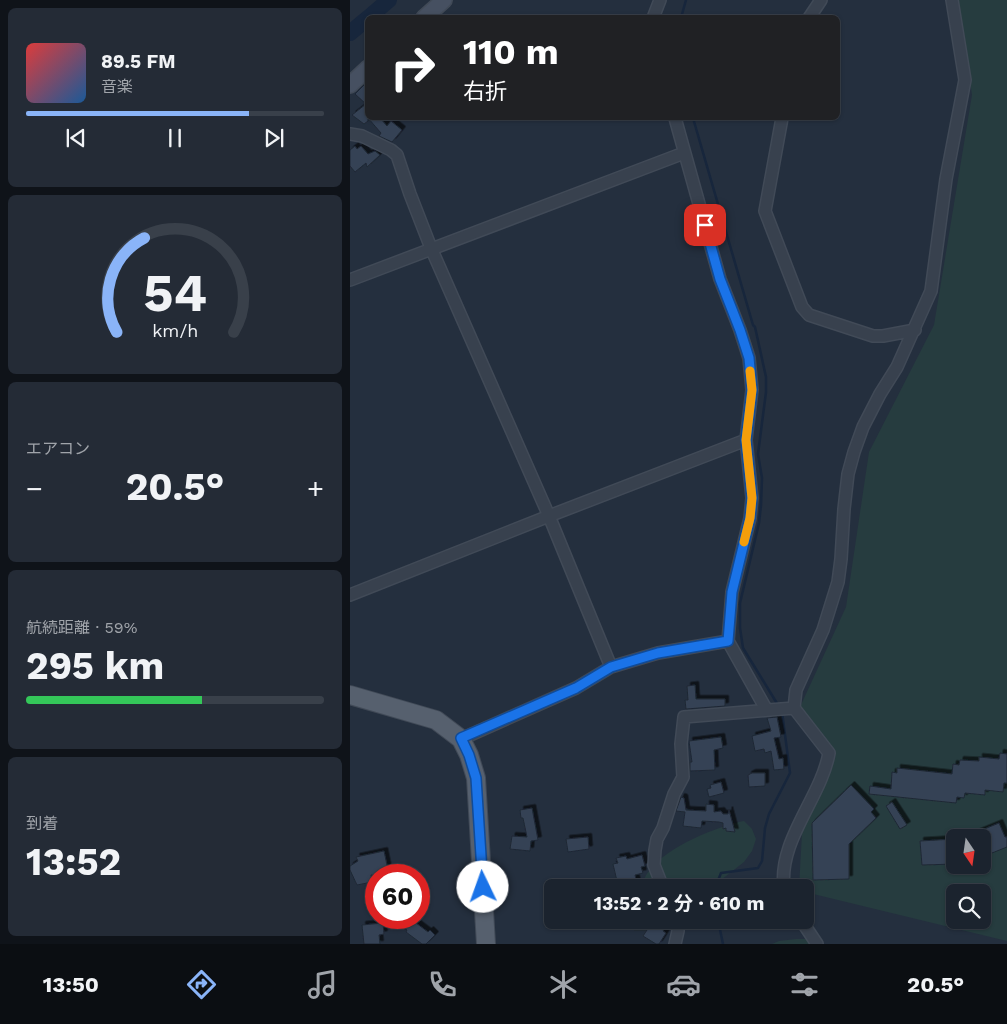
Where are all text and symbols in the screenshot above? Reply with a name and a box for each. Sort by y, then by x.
text: 110 m [463,31,559,73]
icon: right [380,35,445,100]
text: 89.5 FM [101,50,175,73]
text: 音楽 [101,77,133,96]
text: 右折 [463,79,507,104]
icon: previous [62,124,90,152]
icon: pause [161,124,189,152]
icon: next [260,124,288,152]
pin [684,204,726,246]
icon: arrive [691,211,719,239]
text: 54 [143,263,207,324]
text: km/h [152,320,198,341]
text: エアコン [26,439,90,458]
text: 20.5° [126,465,224,509]
text: − [26,472,43,505]
text: + [307,472,324,505]
text: 航続距離 · 59% [26,618,137,637]
text: 295 km [26,644,164,688]
text: 到着 [26,814,58,833]
north arrow [946,829,991,874]
map controls [946,829,991,929]
text: 13:52 [26,840,121,884]
position arrow [456,860,508,912]
speed limit sign: 60 [365,864,430,929]
button: search [946,884,991,929]
text: 13:52 · 2 分 · 610 m [594,892,764,915]
icon: directions [184,967,219,1002]
icon: music [305,967,340,1002]
icon: phone [425,967,460,1002]
icon: climate [546,967,581,1002]
icon: car [666,967,701,1002]
icon: filters [787,967,822,1002]
text: 13:50 [43,972,99,997]
text: 20.5° [907,972,964,997]

